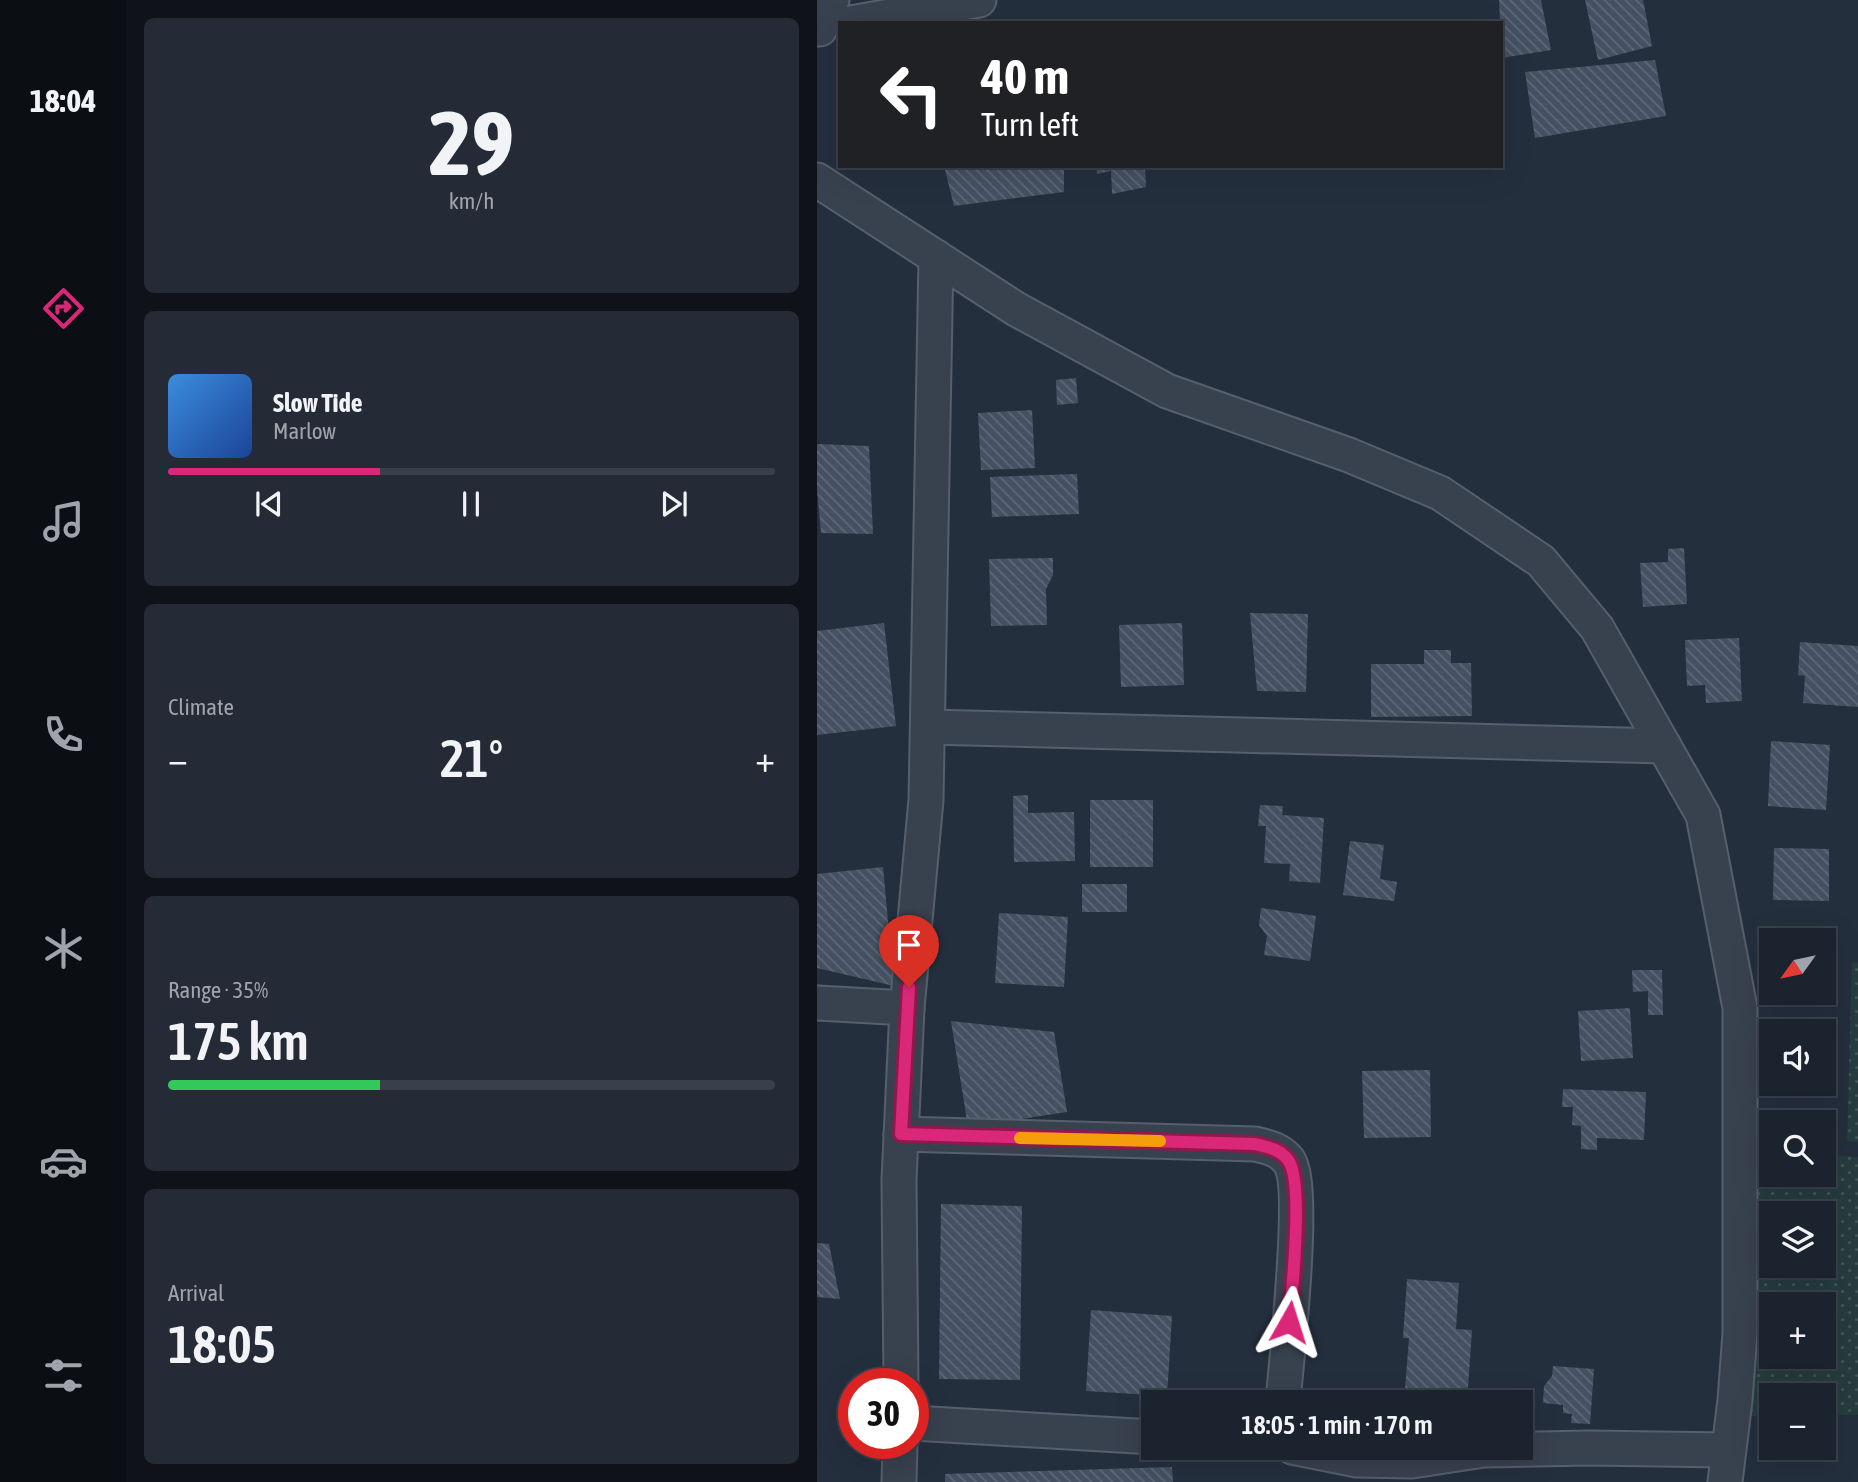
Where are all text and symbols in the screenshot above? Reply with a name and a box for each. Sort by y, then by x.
text: 40 m [981,48,1069,104]
icon: left [866,49,957,140]
text: 18:04 [30,82,96,119]
text: 29 [429,90,514,194]
text: Turn left [981,106,1079,143]
text: km/h [449,188,494,214]
icon: directions [39,284,88,333]
text: Slow Tide [273,388,363,418]
text: Marlow [273,418,336,444]
icon: previous [250,485,288,523]
icon: pause [452,485,490,523]
icon: next [655,485,693,523]
icon: music [39,497,88,546]
text: Climate [168,694,234,720]
icon: phone [39,710,88,759]
text: 21° [440,728,503,788]
text: − [168,737,188,780]
text: + [755,737,775,780]
pin [879,915,939,987]
icon: climate [39,924,88,973]
icon: arrive [890,926,928,964]
north arrow [1759,928,1835,1004]
map controls [1759,928,1836,1460]
text: Range · 35% [168,977,268,1003]
text: 175 km [168,1011,309,1071]
button: sound [1759,1019,1836,1096]
button: search [1759,1110,1836,1187]
icon: car [39,1137,88,1186]
button: layers [1759,1201,1836,1278]
text: Arrival [168,1280,224,1306]
position arrow [1252,1285,1326,1359]
button: + [1759,1292,1836,1369]
text: 18:05 [168,1314,276,1374]
icon: filters [39,1351,88,1400]
speed limit sign: 30 [838,1368,929,1459]
button: − [1759,1383,1836,1460]
text: 18:05 · 1 min · 170 m [1241,1410,1433,1440]

